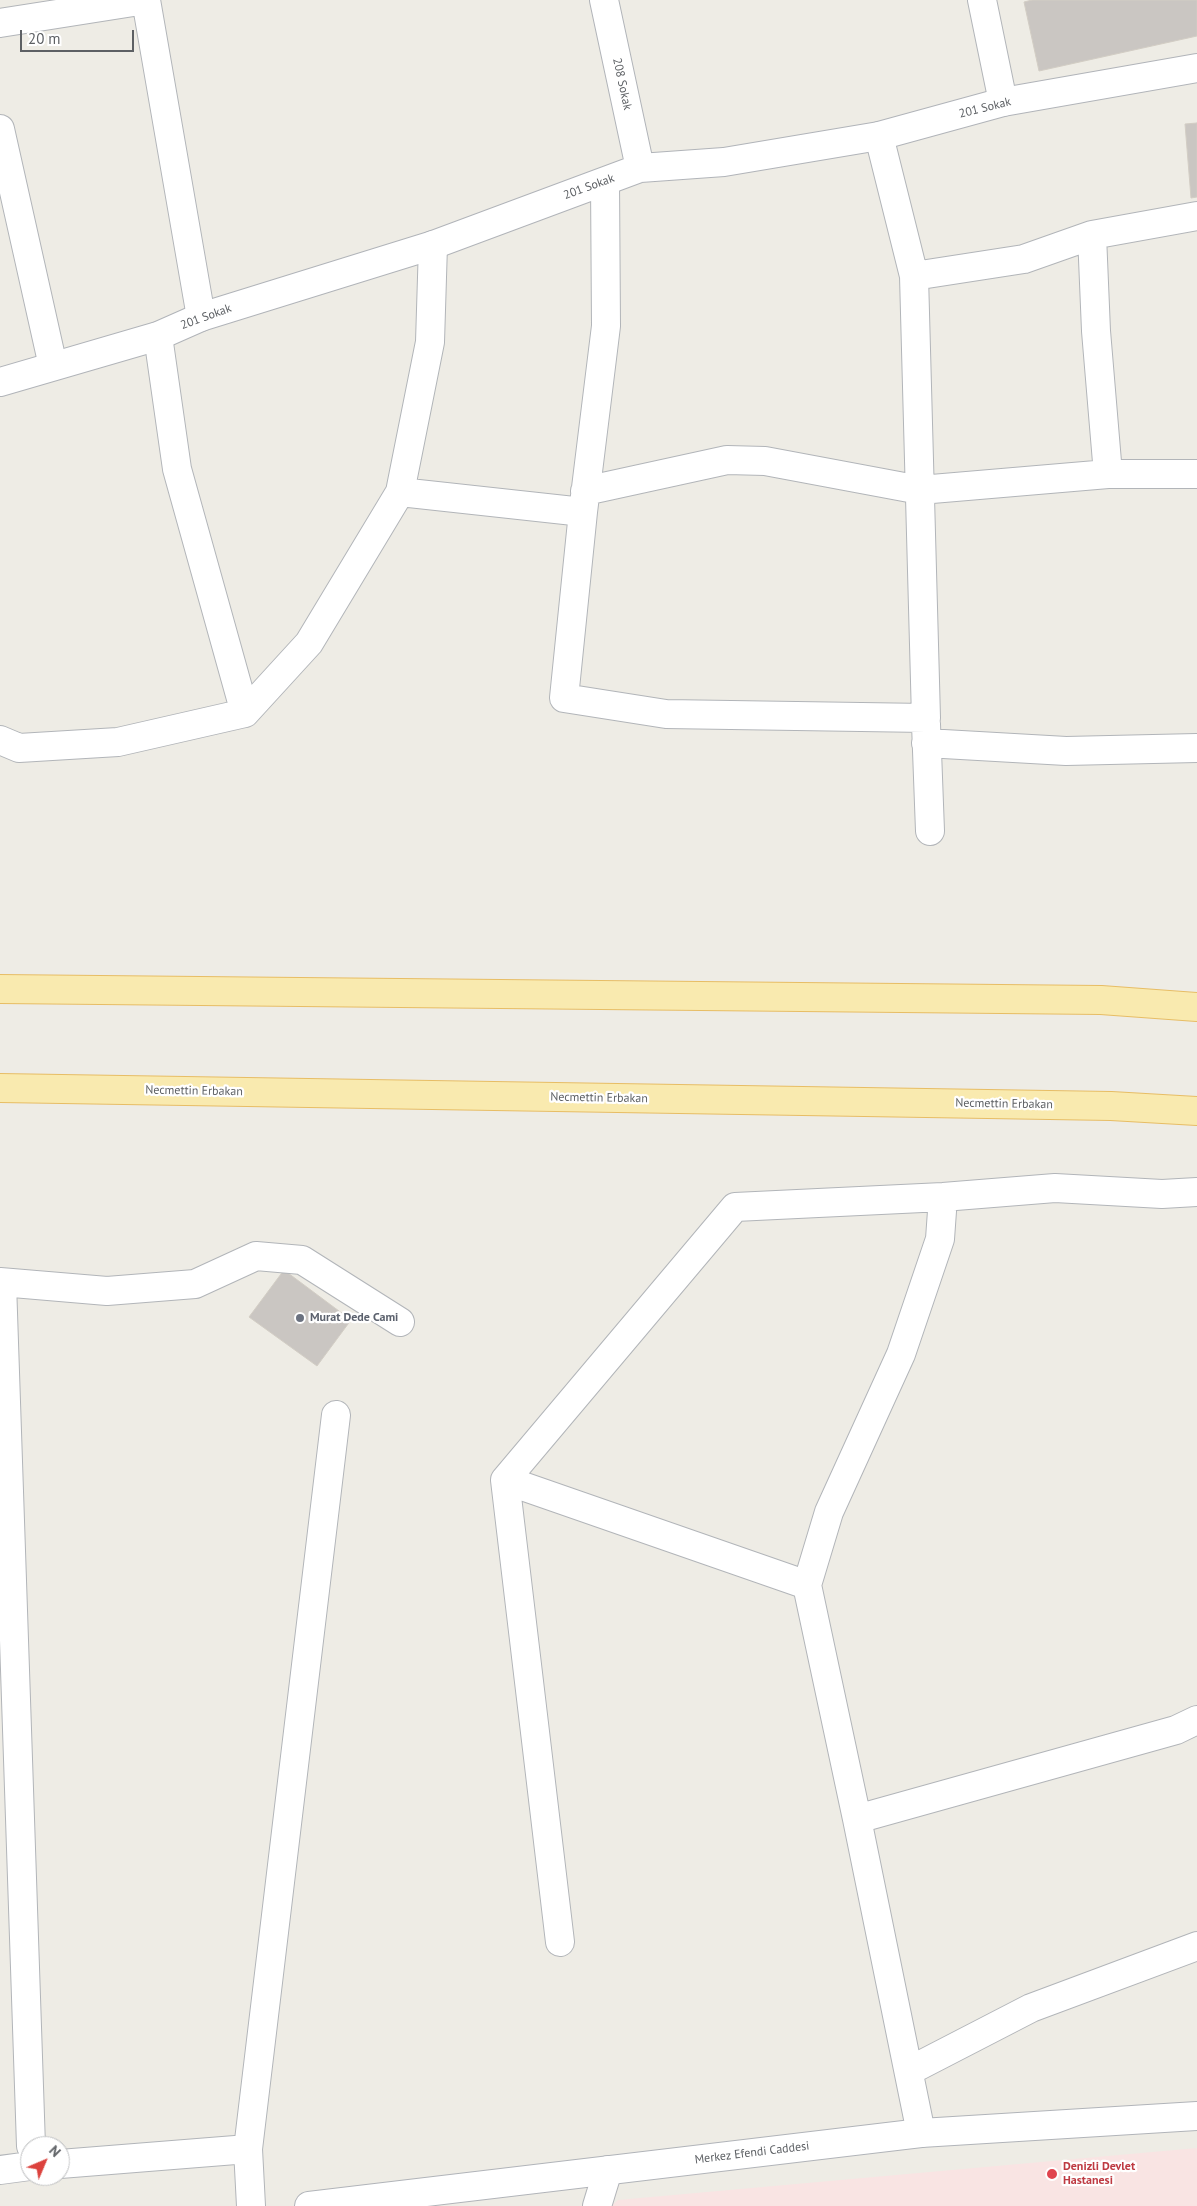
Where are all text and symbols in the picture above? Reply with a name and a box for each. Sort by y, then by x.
scale bar [22,20,136,52]
text: 20 m [28,29,61,48]
street label: 208 Sokak [609,57,635,111]
street label: 201 Sokak [958,95,1012,121]
street label: 201 Sokak [562,171,616,203]
street label: 201 Sokak [179,301,233,333]
street label: Necmettin Erbakan [145,1083,243,1099]
street label: Necmettin Erbakan [550,1090,648,1106]
street label: Necmettin Erbakan [955,1096,1053,1112]
place label: Murat Dede Cami [310,1311,398,1325]
marker: Murat Dede Cami [294,1312,306,1324]
north arrow [20,2136,70,2186]
street label: Merkez Efendi Caddesi [694,2139,810,2167]
text: N [45,2141,65,2161]
place label: Denizli Devlet Hastanesi [1063,2160,1135,2188]
marker: Denizli Devlet Hastanesi [1045,2167,1059,2181]

